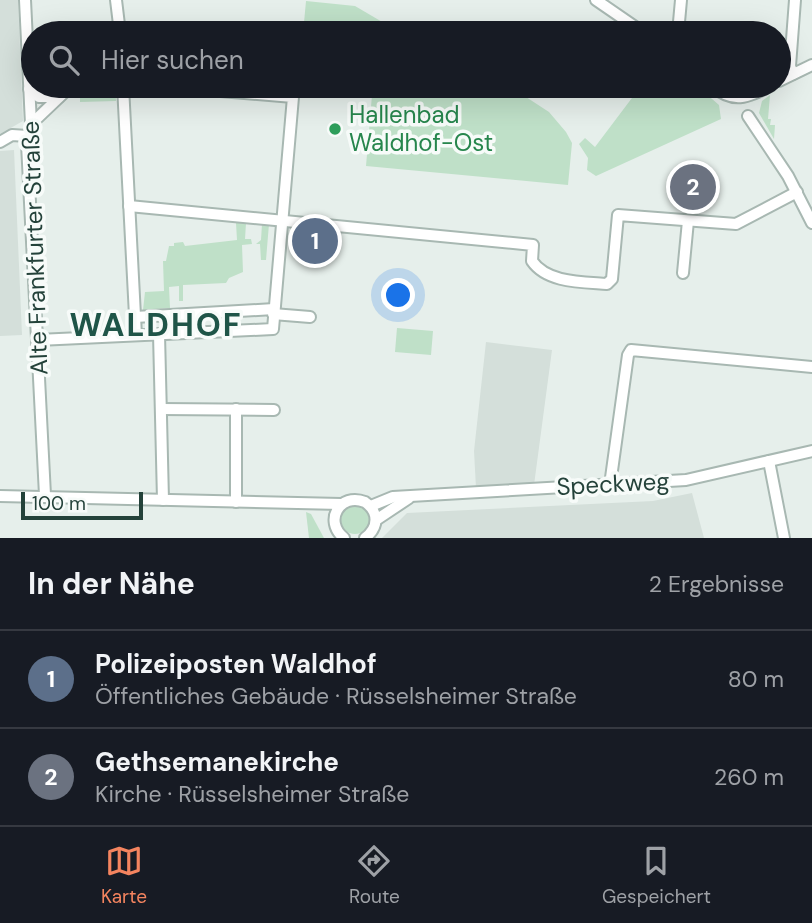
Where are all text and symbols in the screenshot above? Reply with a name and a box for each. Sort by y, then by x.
search box [21,21,791,98]
icon: search [45,41,83,79]
text: Hier suchen [101,43,244,77]
place label: Hallenbad Waldhof-Ost [349,99,493,158]
street label: Alte Frankfurter Straße [15,120,54,376]
marker: Hallenbad Waldhof-Ost [327,121,343,137]
pin: 2 [670,161,716,213]
pin: 1 [292,215,338,267]
your location [381,278,415,312]
district label: WALDHOF [69,304,243,346]
street label: Speckweg [556,465,670,502]
scale bar [21,489,144,521]
text: 100 m [32,491,86,516]
text: In der Nähe [28,564,195,603]
text: 2 Ergebnisse [649,569,784,599]
text: Polizeiposten Waldhof [95,647,377,681]
text: 1 [47,664,55,694]
text: 80 m [728,664,784,694]
text: Öffentliches Gebäude · Rüsselsheimer Straße [95,681,577,711]
text: Gethsemanekirche [95,745,339,779]
text: 2 [44,762,58,792]
text: 260 m [714,762,784,792]
text: Kirche · Rüsselsheimer Straße [95,779,409,809]
tab: Karte [101,842,147,909]
tab: Route [349,842,400,909]
tab: Gespeichert [602,842,711,909]

